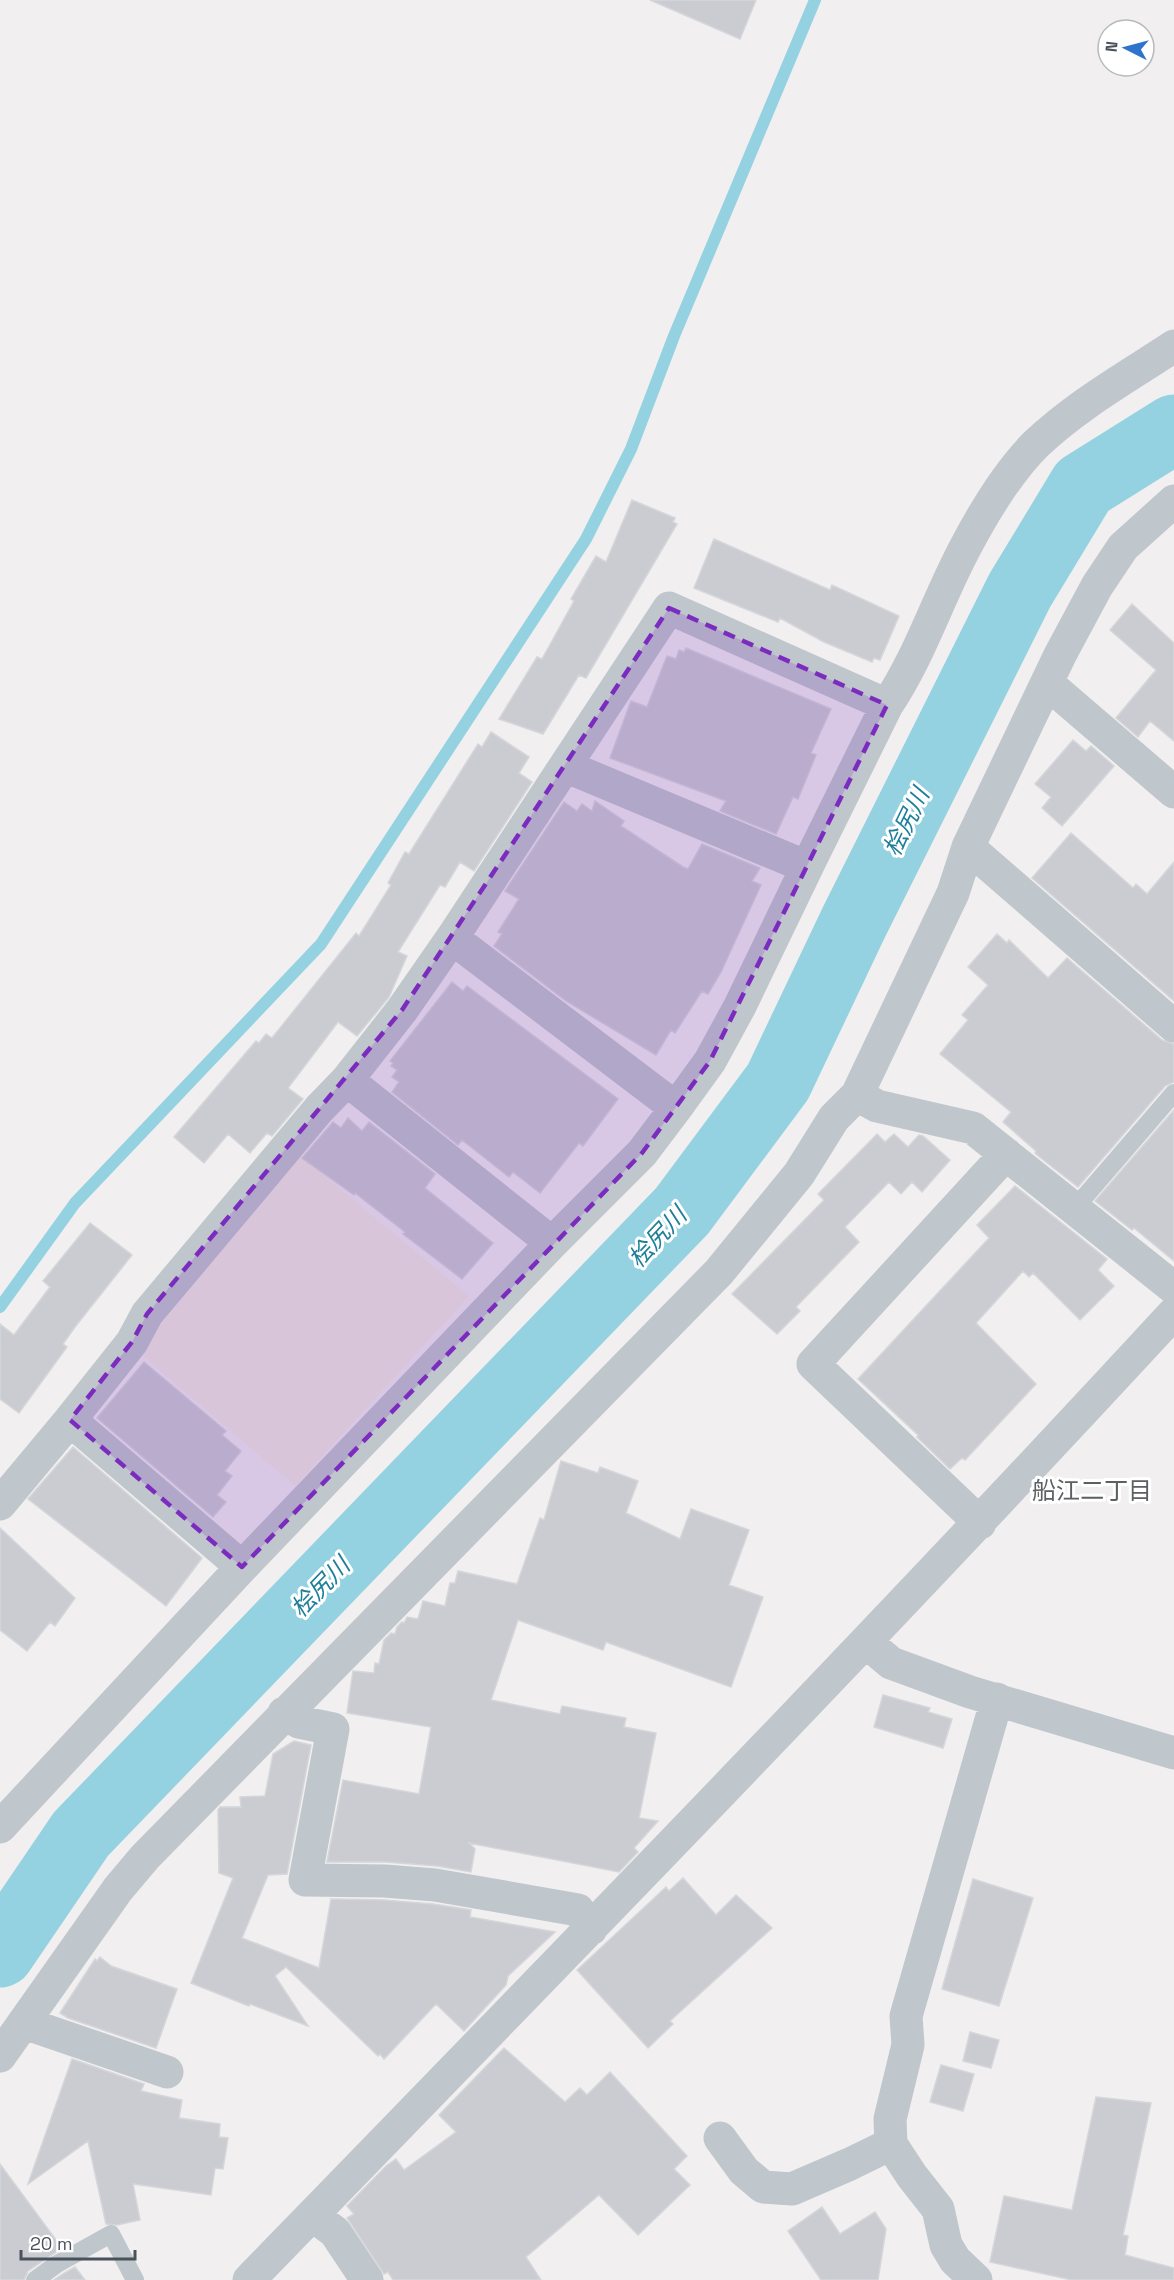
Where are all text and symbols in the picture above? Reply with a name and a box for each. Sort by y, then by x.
north arrow [1096,18,1156,78]
text: N [1101,40,1123,53]
water label: 桧尻川 [876,780,937,861]
water label: 桧尻川 [621,1198,695,1274]
district label: 船江二丁目 [1032,1475,1152,1506]
water label: 桧尻川 [284,1548,358,1624]
scale bar [21,2223,135,2261]
text: 20 m [30,2232,73,2255]

